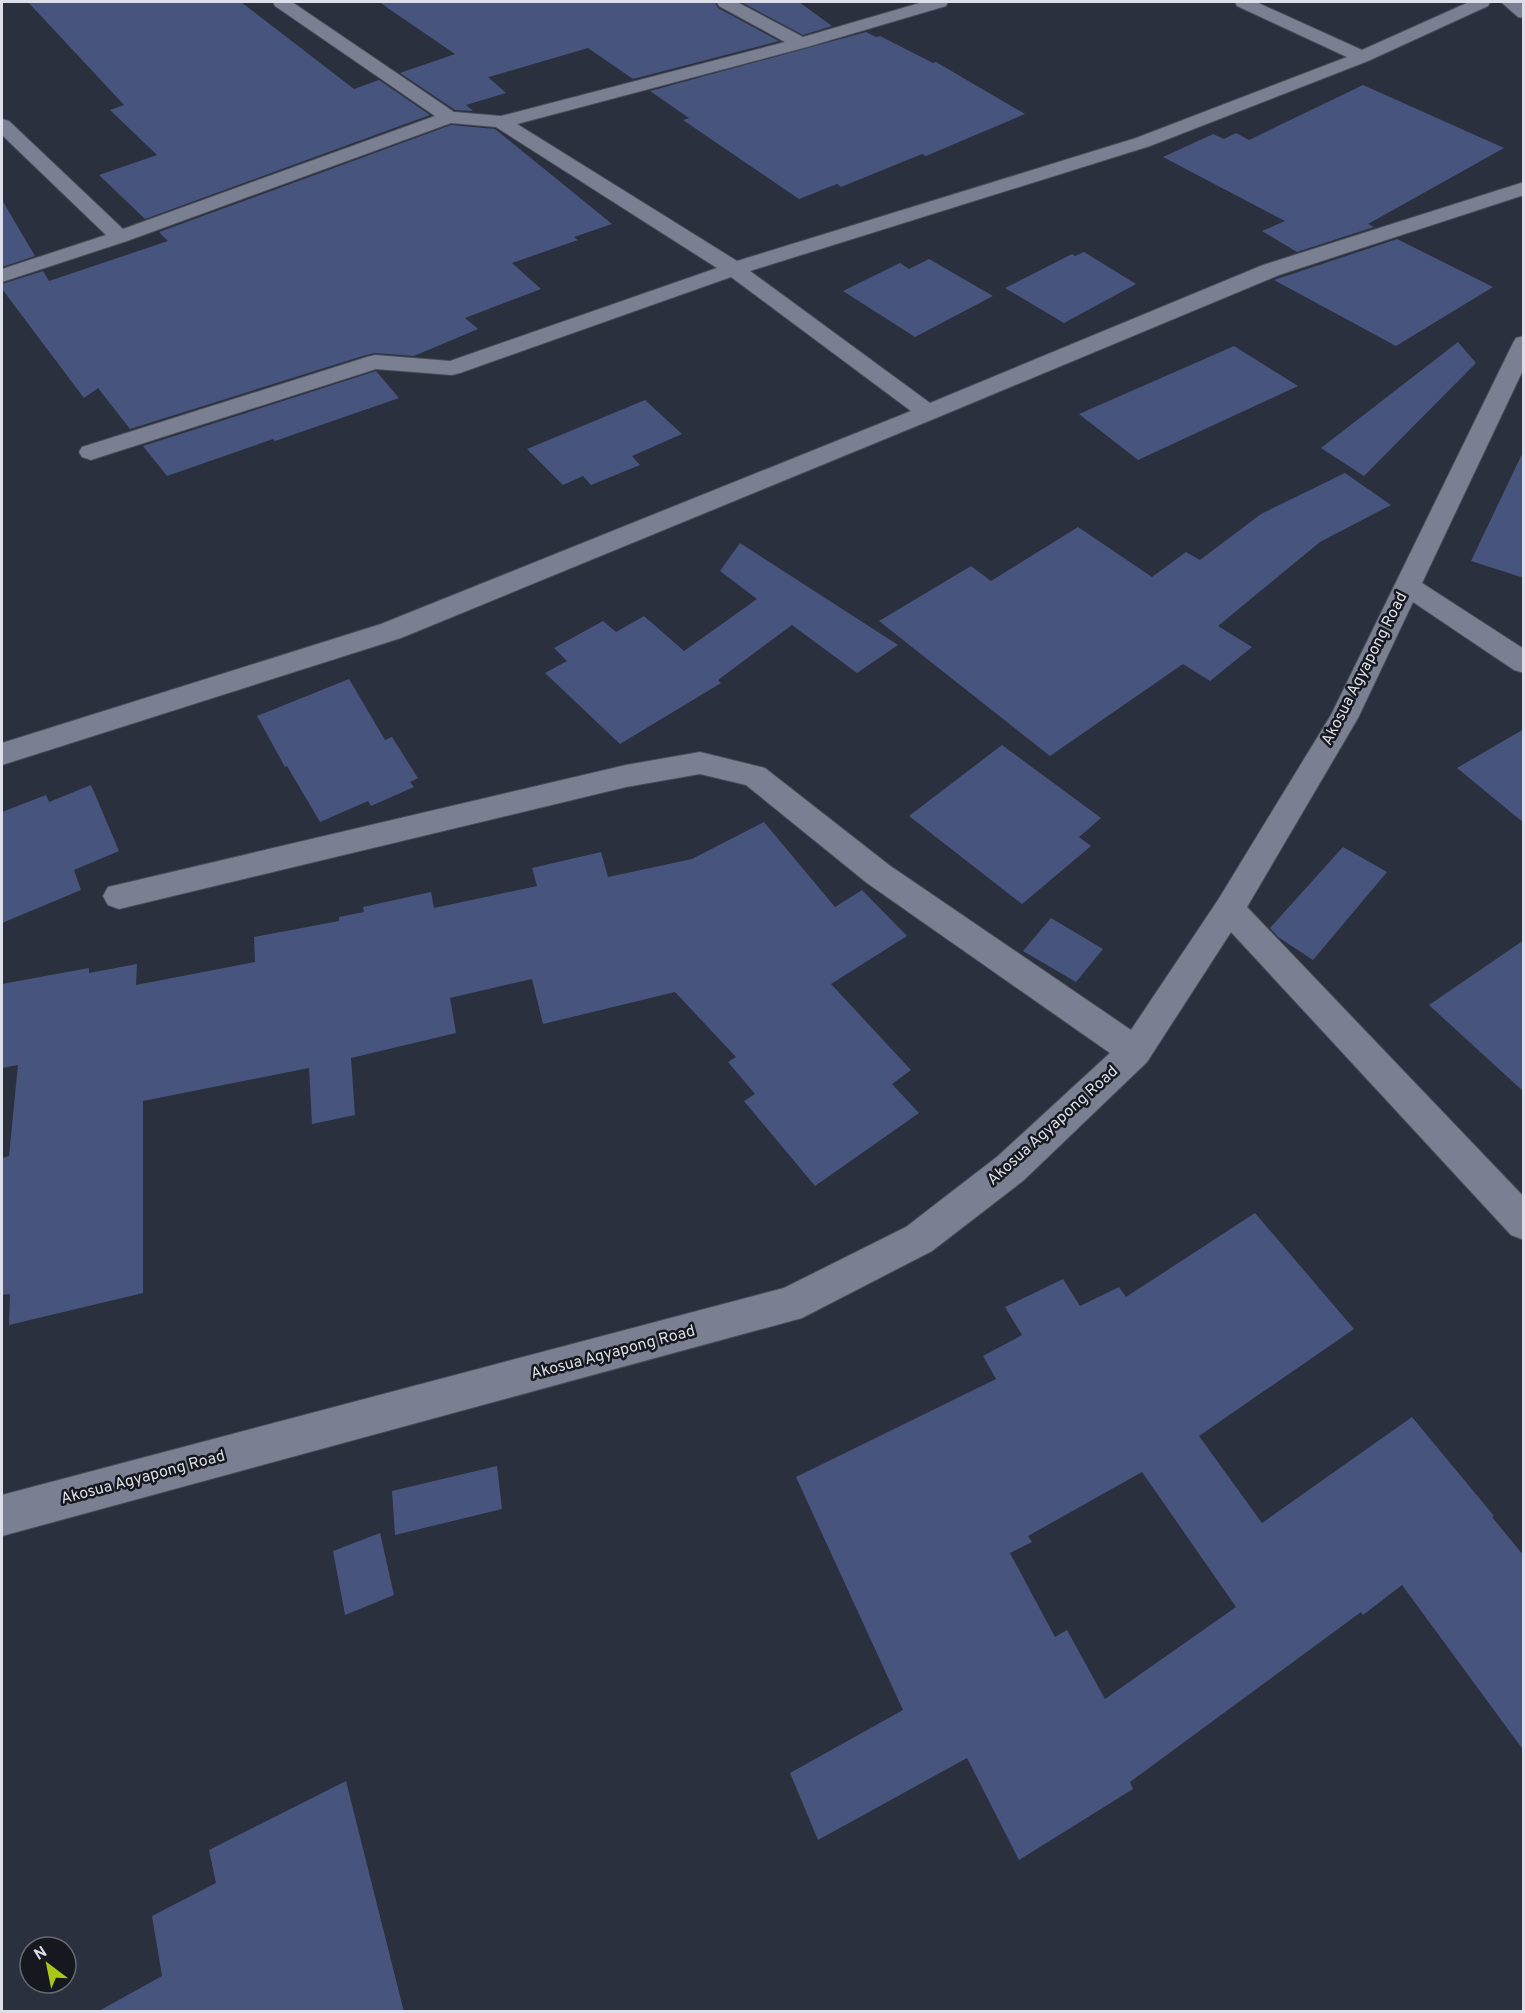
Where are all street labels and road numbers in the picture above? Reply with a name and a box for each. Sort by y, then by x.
street label: Akosua Agyapong Road [1318,589,1412,749]
street label: Akosua Agyapong Road [983,1062,1123,1190]
street label: Akosua Agyapong Road [529,1321,697,1385]
street label: Akosua Agyapong Road [59,1446,227,1510]

